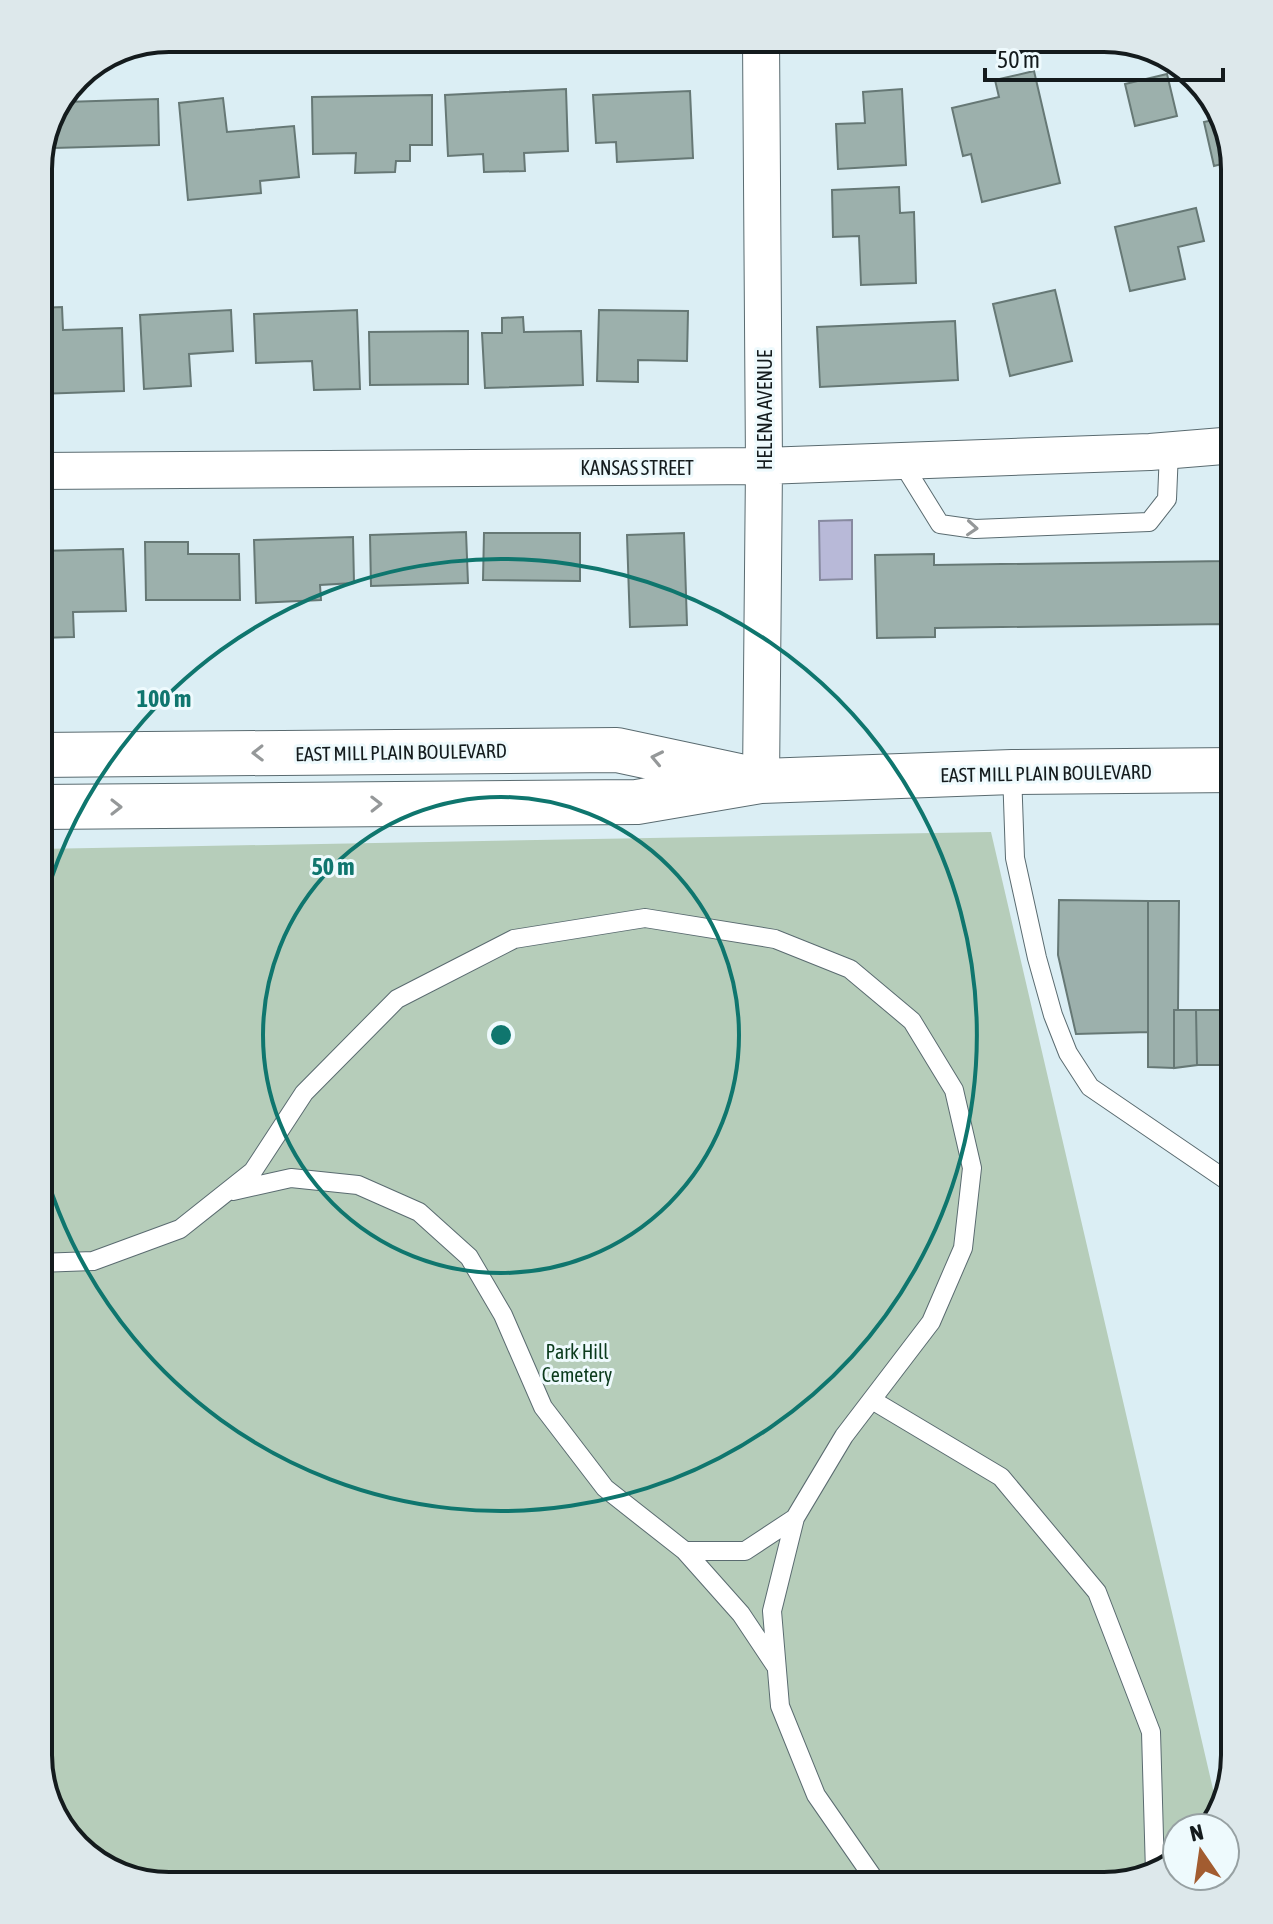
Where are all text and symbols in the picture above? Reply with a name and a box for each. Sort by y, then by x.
scale bar [985,32,1223,82]
text: 50 m [997,46,1040,73]
street label: HELENA AVENUE [753,349,776,470]
street label: KANSAS STREET [580,456,694,479]
one-way arrow [966,519,979,536]
text: 100 m [137,685,191,712]
street label: EAST MILL PLAIN BOULEVARD [295,739,507,765]
one-way arrow [251,744,264,762]
one-way arrow [651,750,665,767]
street label: EAST MILL PLAIN BOULEVARD [940,760,1152,786]
one-way arrow [370,796,383,813]
one-way arrow [110,798,123,816]
text: 50 m [311,853,355,880]
centre of rings [487,1021,515,1049]
park label: Park Hill Cemetery [542,1340,612,1386]
north arrow [1161,1812,1241,1892]
text: N [1187,1818,1206,1847]

